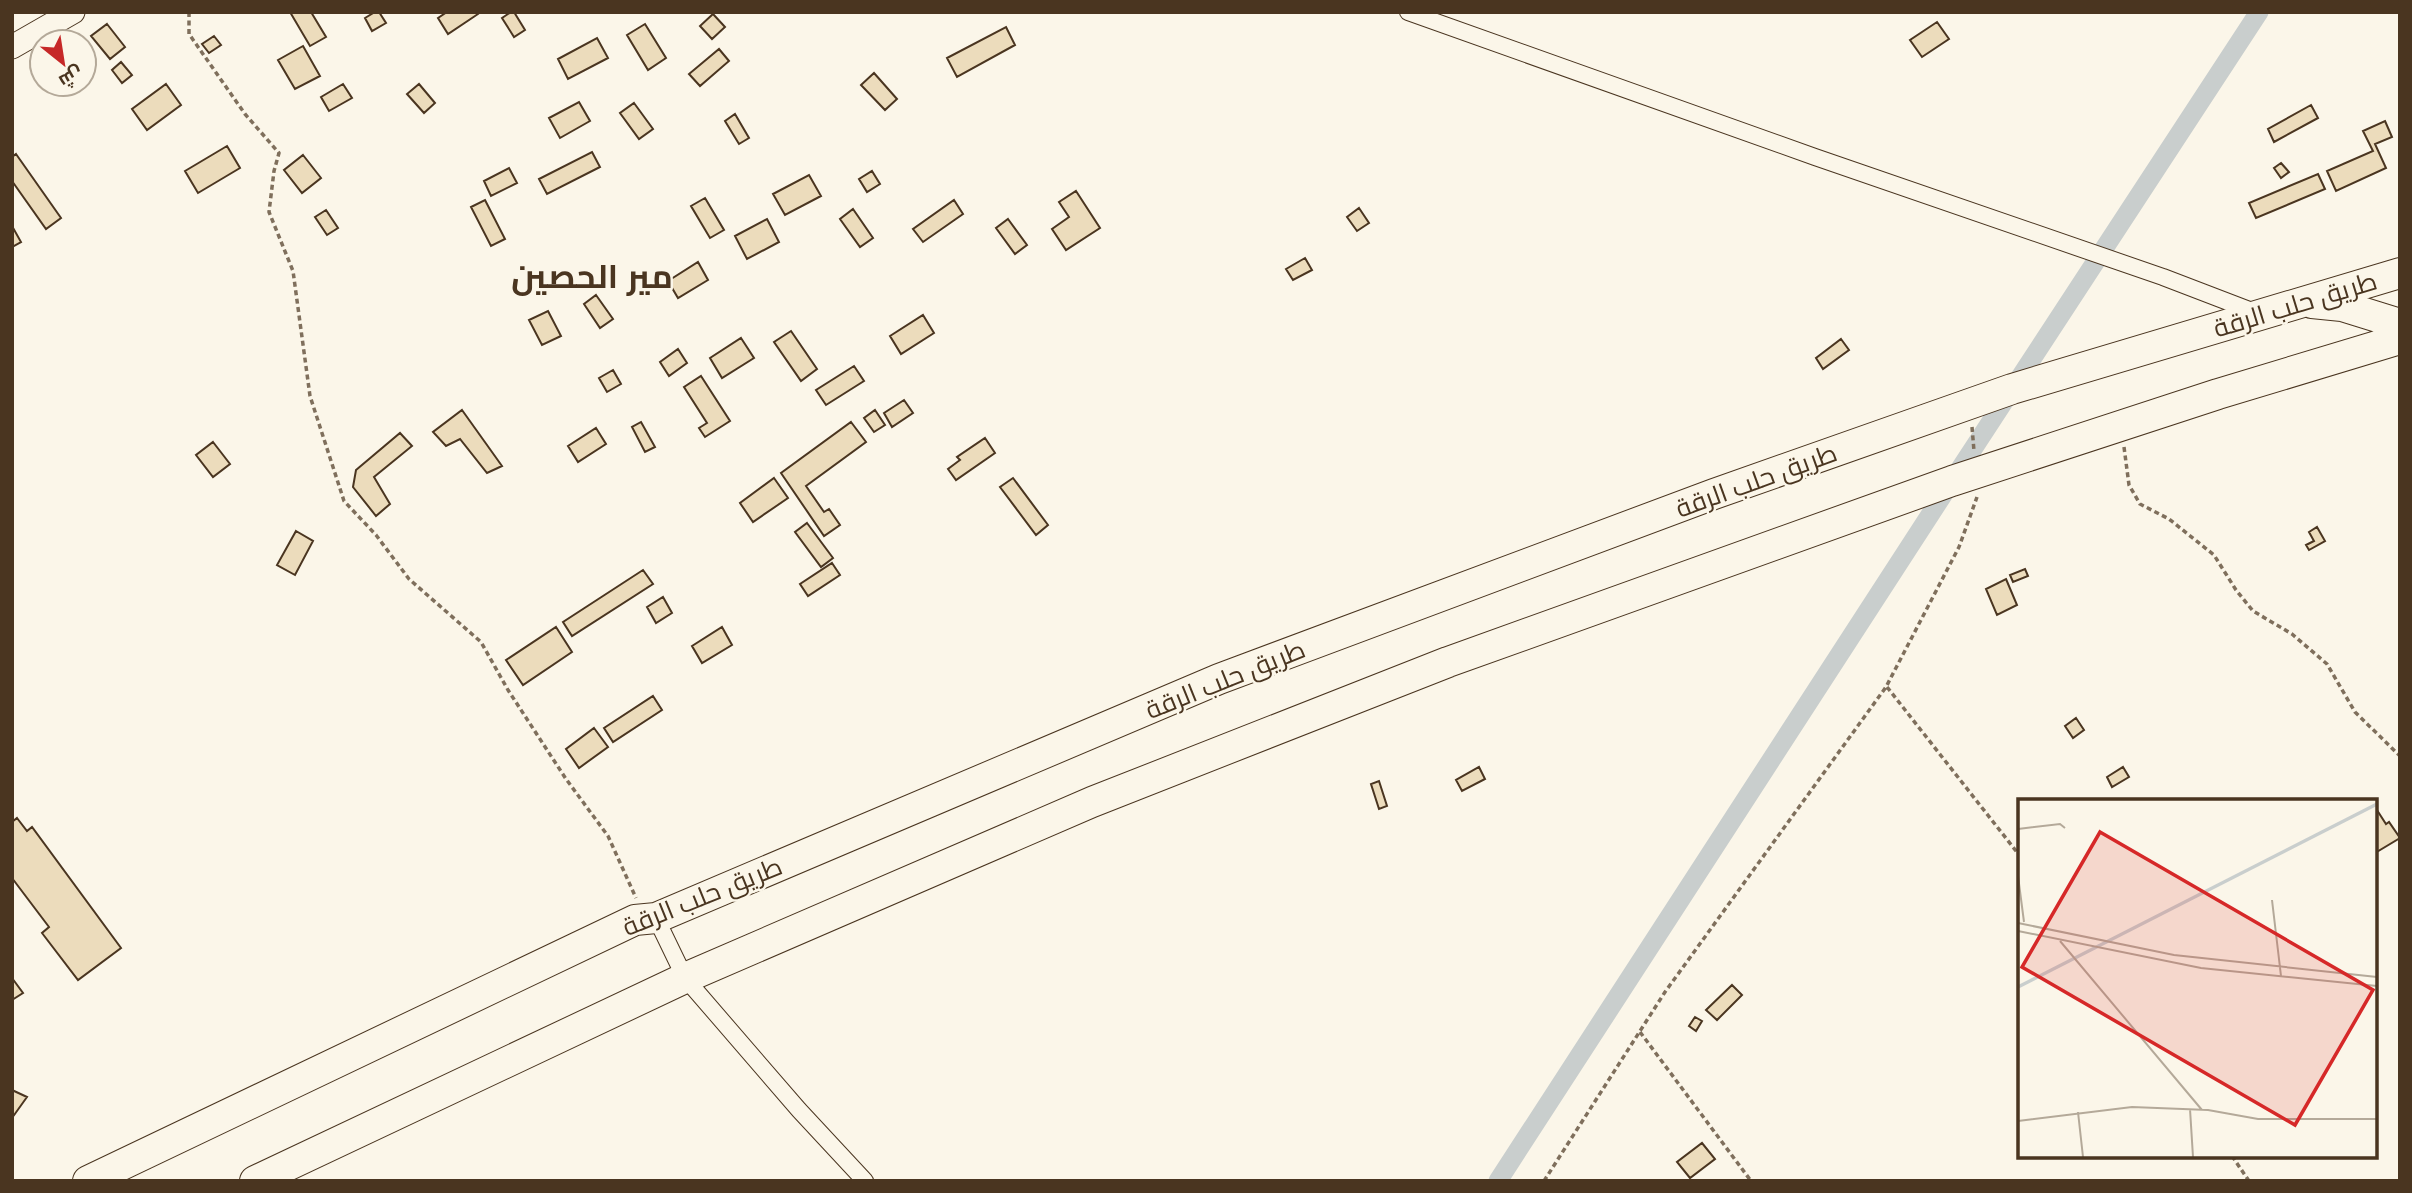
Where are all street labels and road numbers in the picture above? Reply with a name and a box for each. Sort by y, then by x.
street label: طريق حلب الرقة [2209,263,2381,345]
street label: طريق حلب الرقة [1671,436,1841,524]
street label: طريق حلب الرقة [1140,632,1310,726]
street label: طريق حلب الرقة [617,849,787,943]

